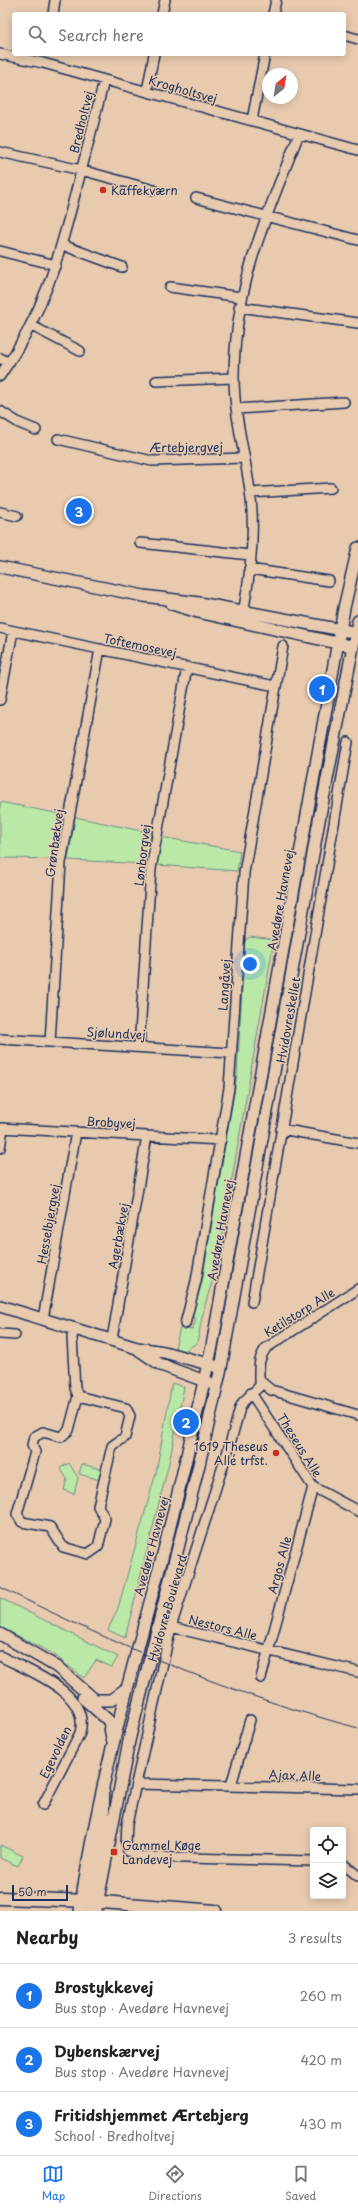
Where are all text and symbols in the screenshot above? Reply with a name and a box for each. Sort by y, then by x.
search box [12,12,346,56]
icon: search [26,23,48,45]
text: Search here [58,23,144,46]
north arrow [262,68,298,104]
street label: Krogholtsvej [147,71,219,107]
street label: Bredholtvej [65,89,97,155]
place label: Kaffekværn [111,181,178,199]
marker: Kaffekværn [98,185,108,195]
street label: Ærtebjergvej [149,438,223,456]
pin: 3 [66,496,92,526]
street label: Toftemosevej [102,628,178,662]
pin: 1 [309,674,335,704]
street label: Grønbækvej [40,808,68,878]
street label: Lønborgvej [129,823,155,887]
street label: Avedøre Havnevej [262,848,298,952]
your location [240,954,260,974]
street label: Langåvej [213,958,235,1012]
street label: Hvidovreskellet [272,975,304,1064]
street label: Sjølundvej [86,1022,146,1044]
street label: Brobyvej [86,1112,136,1132]
street label: Avedøre Havnevej [202,1178,238,1282]
street label: Hesselbjergvej [32,1183,64,1265]
street label: Agerbækvej [103,1202,133,1270]
street label: Ketilstorp Alle [260,1283,338,1341]
pin: 2 [173,1407,199,1437]
street label: Theseus Alle [273,1409,327,1481]
place label: 1619 Theseus Allé trfst. [194,1437,269,1469]
marker: 1619 Theseus Allé trfst. [271,1448,281,1458]
street label: Avedøre Havnevej [129,1494,173,1598]
street label: Argos Alle [263,1534,295,1596]
street label: Hvidovre Boulevard [143,1551,191,1664]
street label: Nestors Alle [187,1610,260,1644]
street label: Egevolden [35,1723,75,1781]
street label: Ajax Alle [268,1765,322,1785]
map controls [310,1827,346,1899]
button: locate [310,1827,346,1863]
place label: Gammel Køge Landevej [122,1836,201,1868]
marker: Gammel Køge Landevej [109,1847,119,1857]
button: layers [310,1863,346,1899]
scale bar [12,1883,68,1902]
text: 50 m [18,1883,47,1900]
text: Nearby [16,1924,78,1950]
text: 3 results [288,1928,342,1947]
text: Brostykkevej [54,1975,153,1998]
text: 1 [26,1986,32,2005]
text: 260 m [300,1986,342,2005]
text: Bus stop · Avedøre Havnevej [54,1998,229,2017]
text: Dybenskærvej [54,2039,160,2062]
text: 2 [24,2050,34,2069]
text: 420 m [300,2050,342,2069]
text: Bus stop · Avedøre Havnevej [54,2062,229,2081]
text: Fritidshjemmet Ærtebjerg [54,2103,249,2126]
text: 3 [25,2114,33,2133]
text: 430 m [300,2114,342,2133]
text: School · Bredholtvej [54,2126,175,2145]
tab: Map [42,2163,65,2204]
tab: Directions [148,2163,202,2204]
tab: Saved [285,2163,316,2204]

